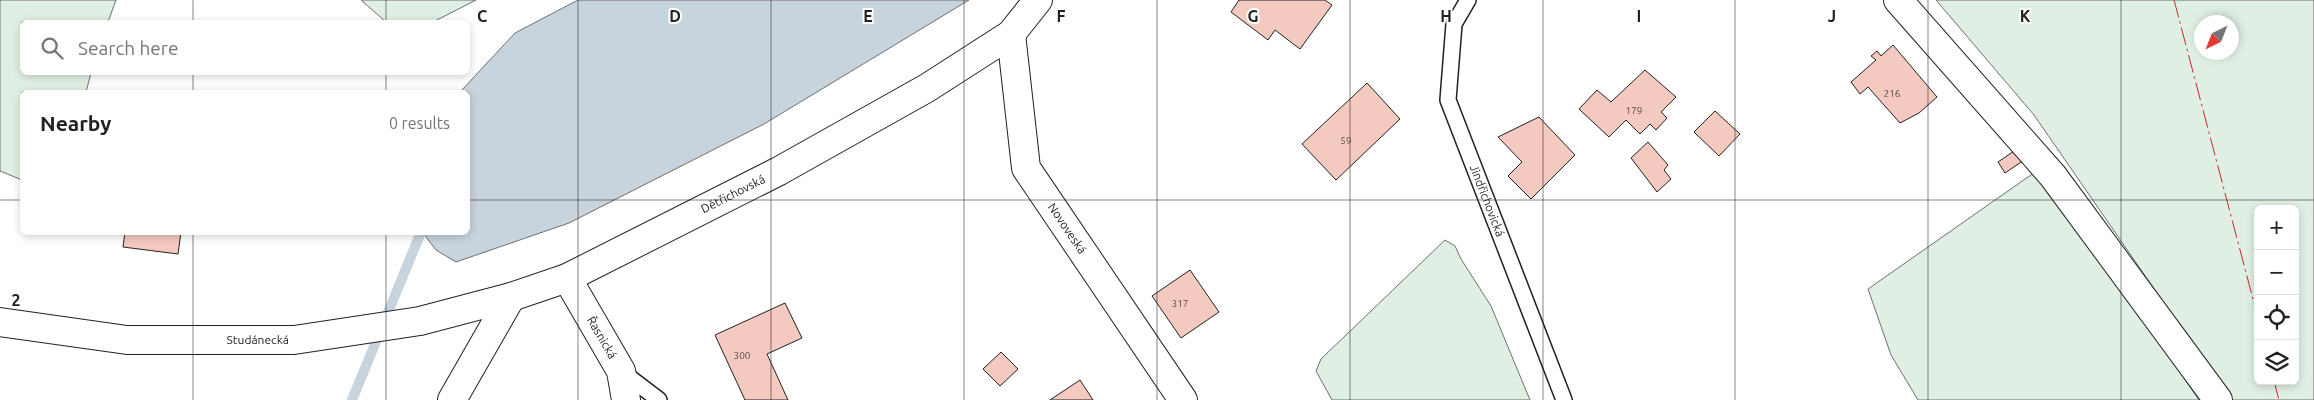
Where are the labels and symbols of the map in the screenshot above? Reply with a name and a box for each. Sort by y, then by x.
text: C [477,7,487,25]
text: D [669,7,681,25]
text: E [863,7,873,25]
text: F [1057,7,1066,25]
text: G [1247,7,1259,25]
text: H [1440,7,1452,25]
text: I [1637,7,1641,25]
text: J [1828,7,1836,25]
text: K [2020,7,2031,25]
north arrow [2194,15,2239,60]
house number: 216 [1884,88,1901,99]
house number: 179 [1626,105,1642,116]
house number: 59 [1340,135,1352,146]
street label: Jindřichovická [1468,163,1507,238]
street label: Dětřichovská [699,172,767,215]
street label: Novoveská [1046,201,1089,256]
text: 2 [11,291,21,309]
house number: 317 [1172,298,1188,309]
street label: Řasnická [585,314,619,361]
street label: Studánecká [227,333,289,346]
house number: 300 [734,350,751,361]

